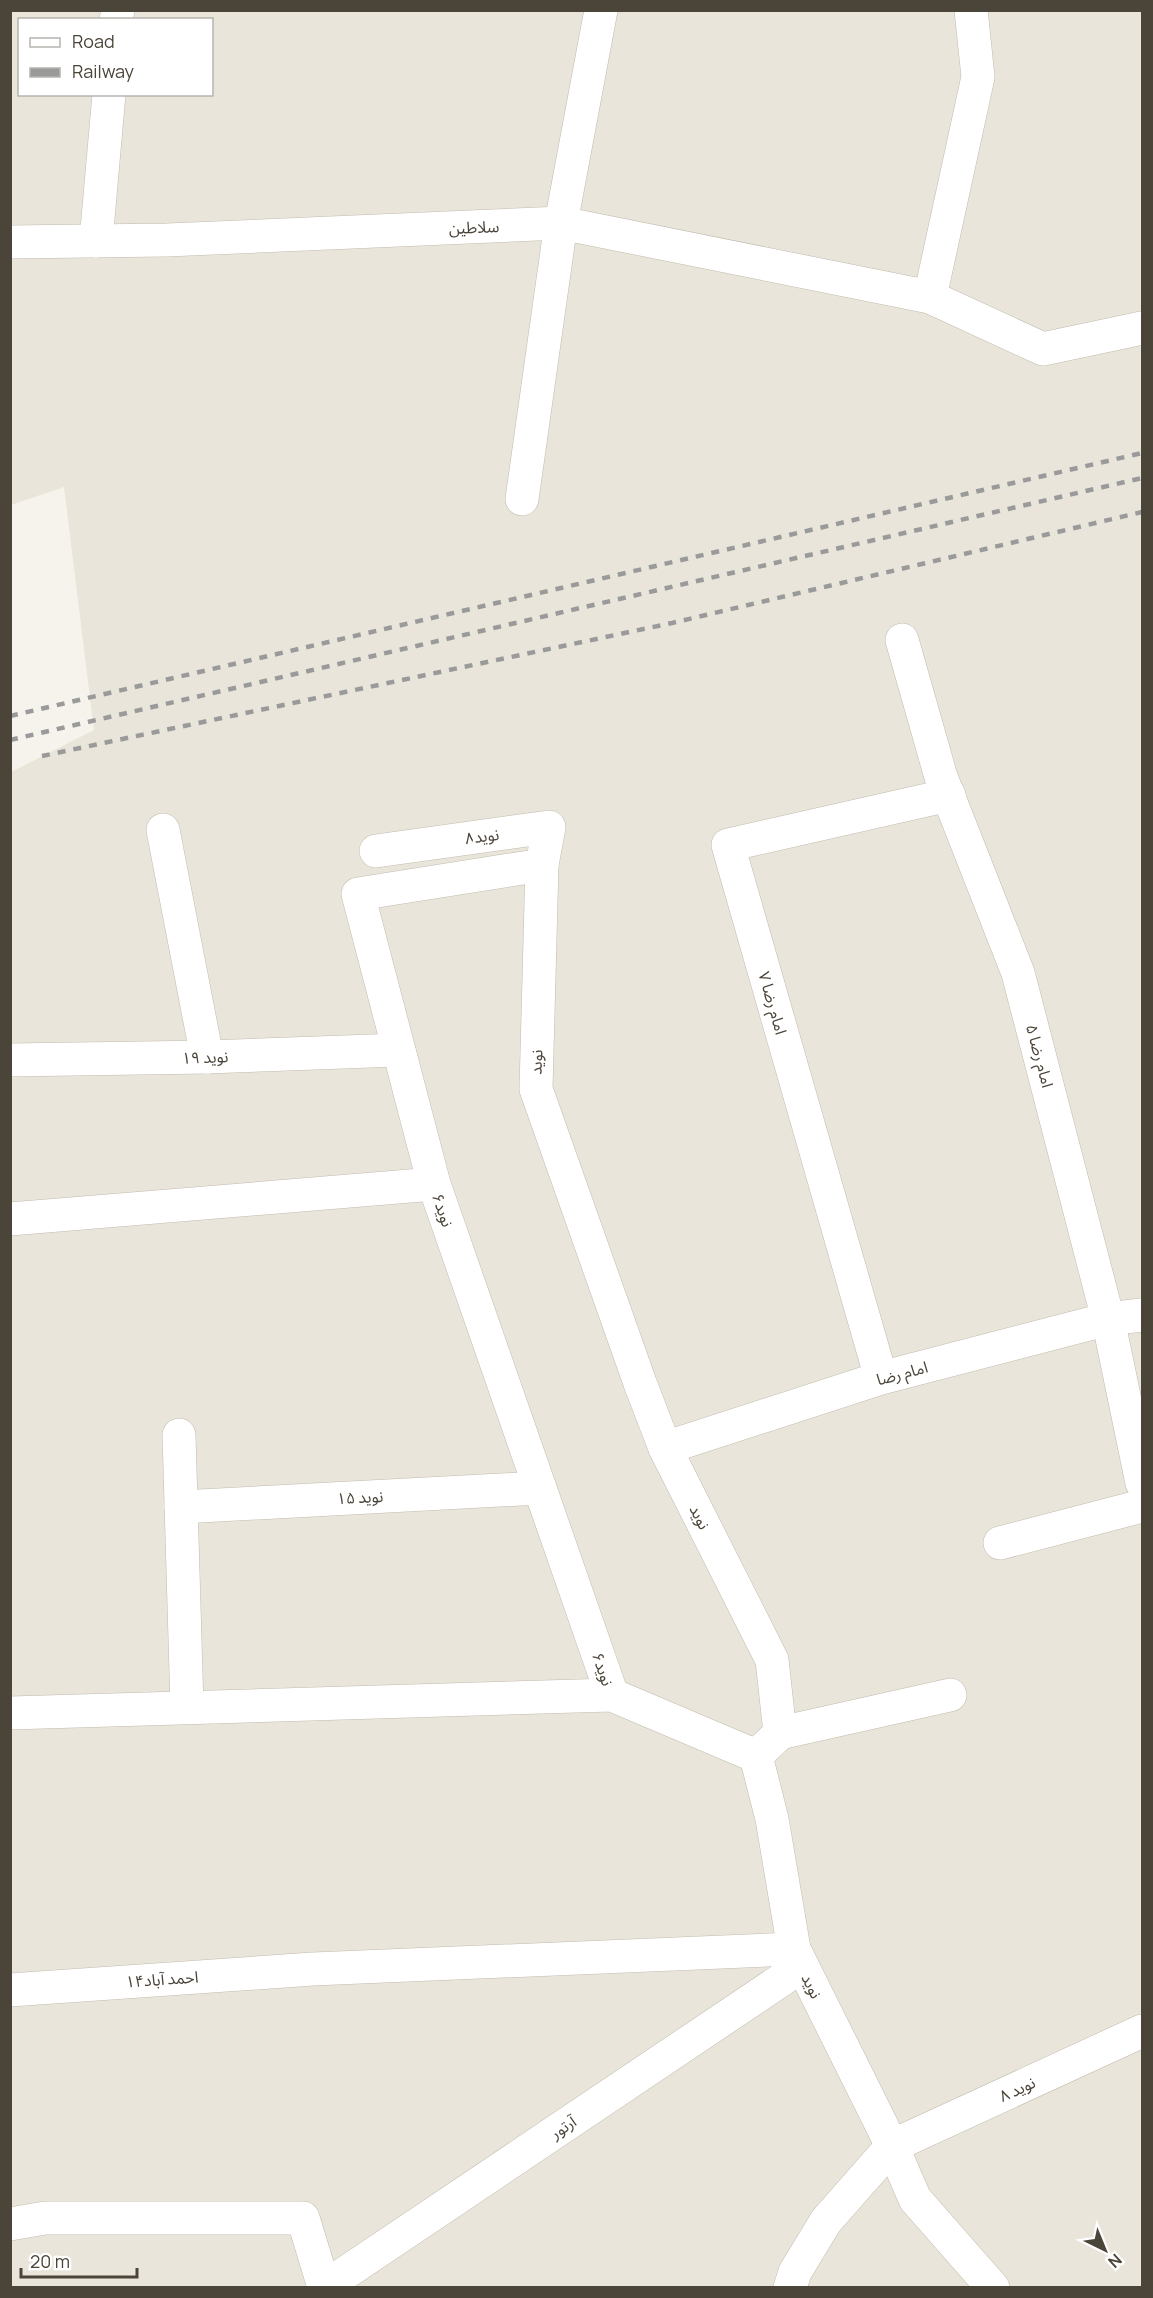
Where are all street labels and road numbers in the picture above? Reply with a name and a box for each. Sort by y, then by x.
street label: سلاطین [448,215,500,239]
street label: نوید۸ [463,823,501,849]
street label: امام رضا ۷ [752,969,792,1038]
street label: امام رضا ۵ [1019,1022,1059,1091]
street label: نوید ۱۹ [181,1045,229,1069]
street label: نوید [525,1049,547,1075]
street label: نوید۶ [427,1190,459,1230]
street label: امام رضا [874,1356,931,1392]
street label: نوید ۱۵ [336,1485,384,1509]
street label: نوید [684,1501,716,1533]
street label: نوید۶ [587,1649,619,1689]
street label: احمد آباد۱۴ [125,1965,199,1993]
street label: نوید [797,1970,827,2002]
street label: نوید ۸ [995,2071,1039,2107]
street label: آرتور [545,2109,582,2144]

